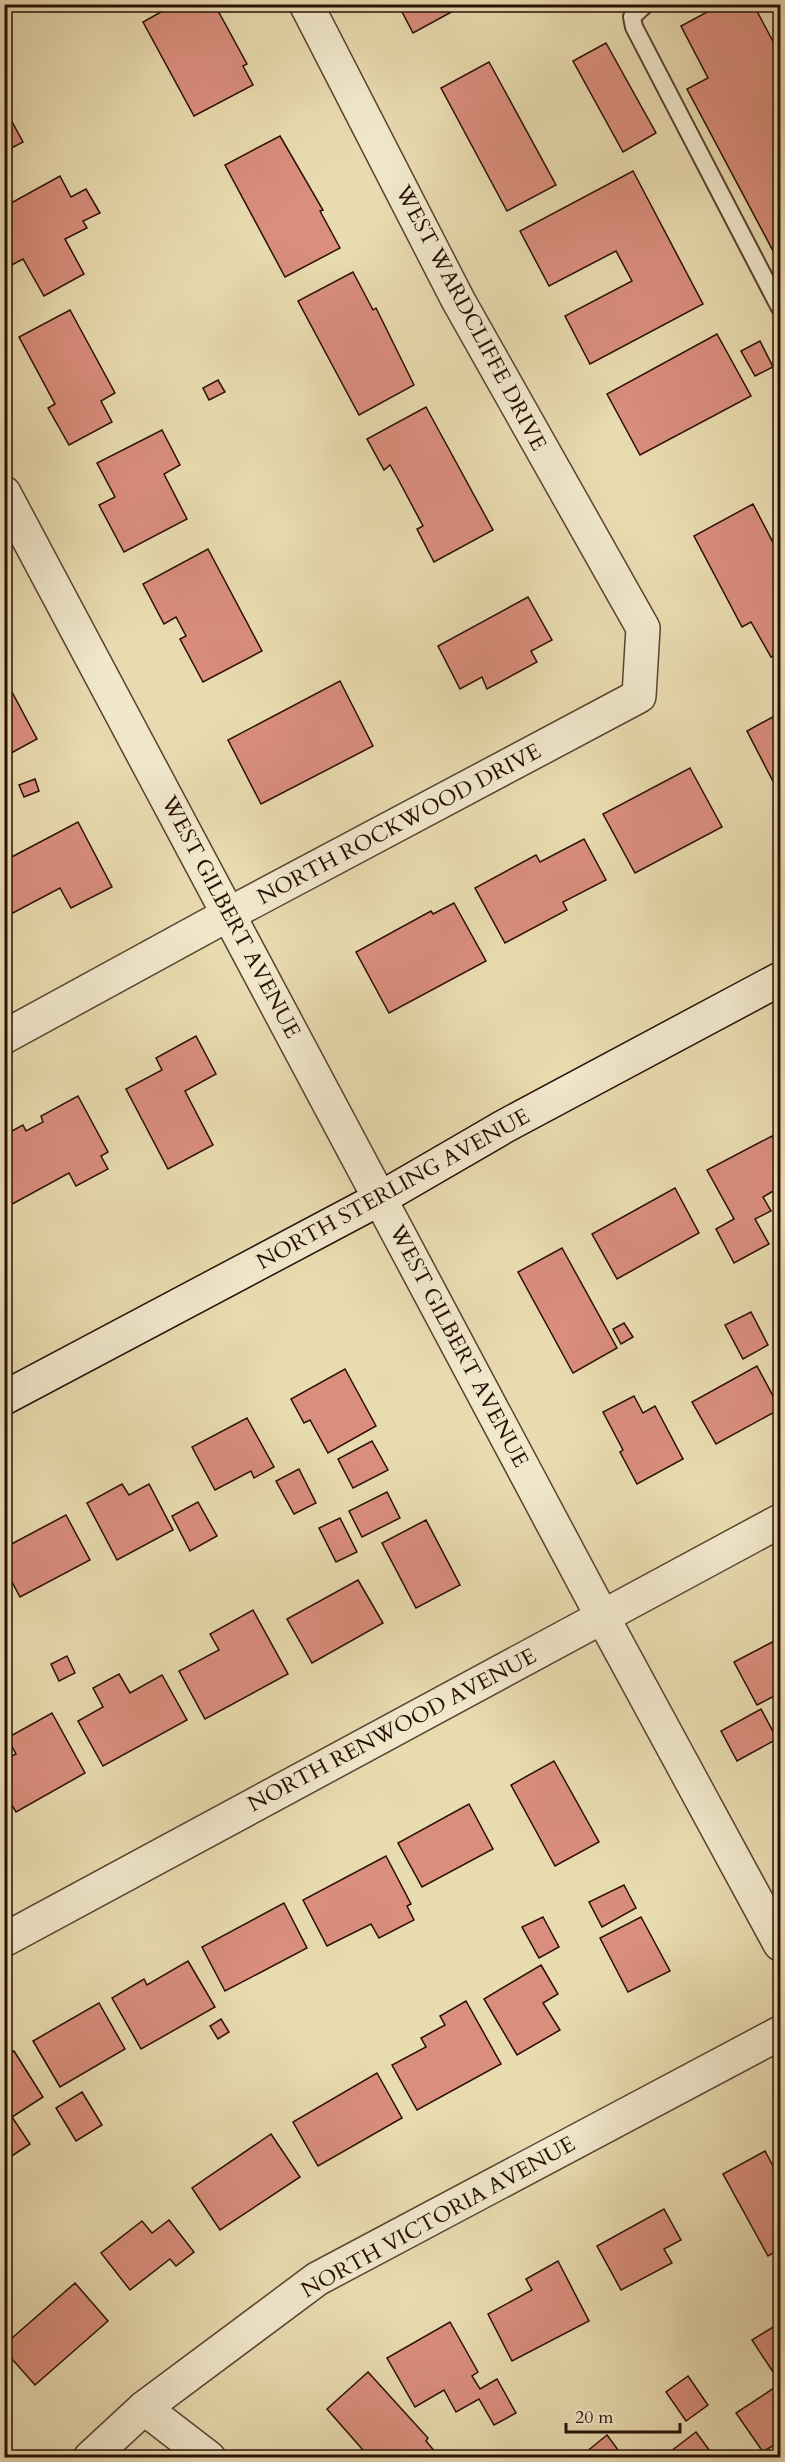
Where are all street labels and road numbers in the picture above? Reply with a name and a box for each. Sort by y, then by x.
street label: WEST WARDCLIFFE DRIVE [388,179,554,456]
street label: NORTH ROCKWOOD DRIVE [252,736,546,912]
street label: WEST GILBERT AVENUE [154,790,308,1044]
street label: NORTH STERLING AVENUE [251,1101,535,1277]
street label: WEST GILBERT AVENUE [382,1219,536,1473]
street label: NORTH RENWOOD AVENUE [242,1641,542,1819]
street label: NORTH VICTORIA AVENUE [296,2129,580,2305]

